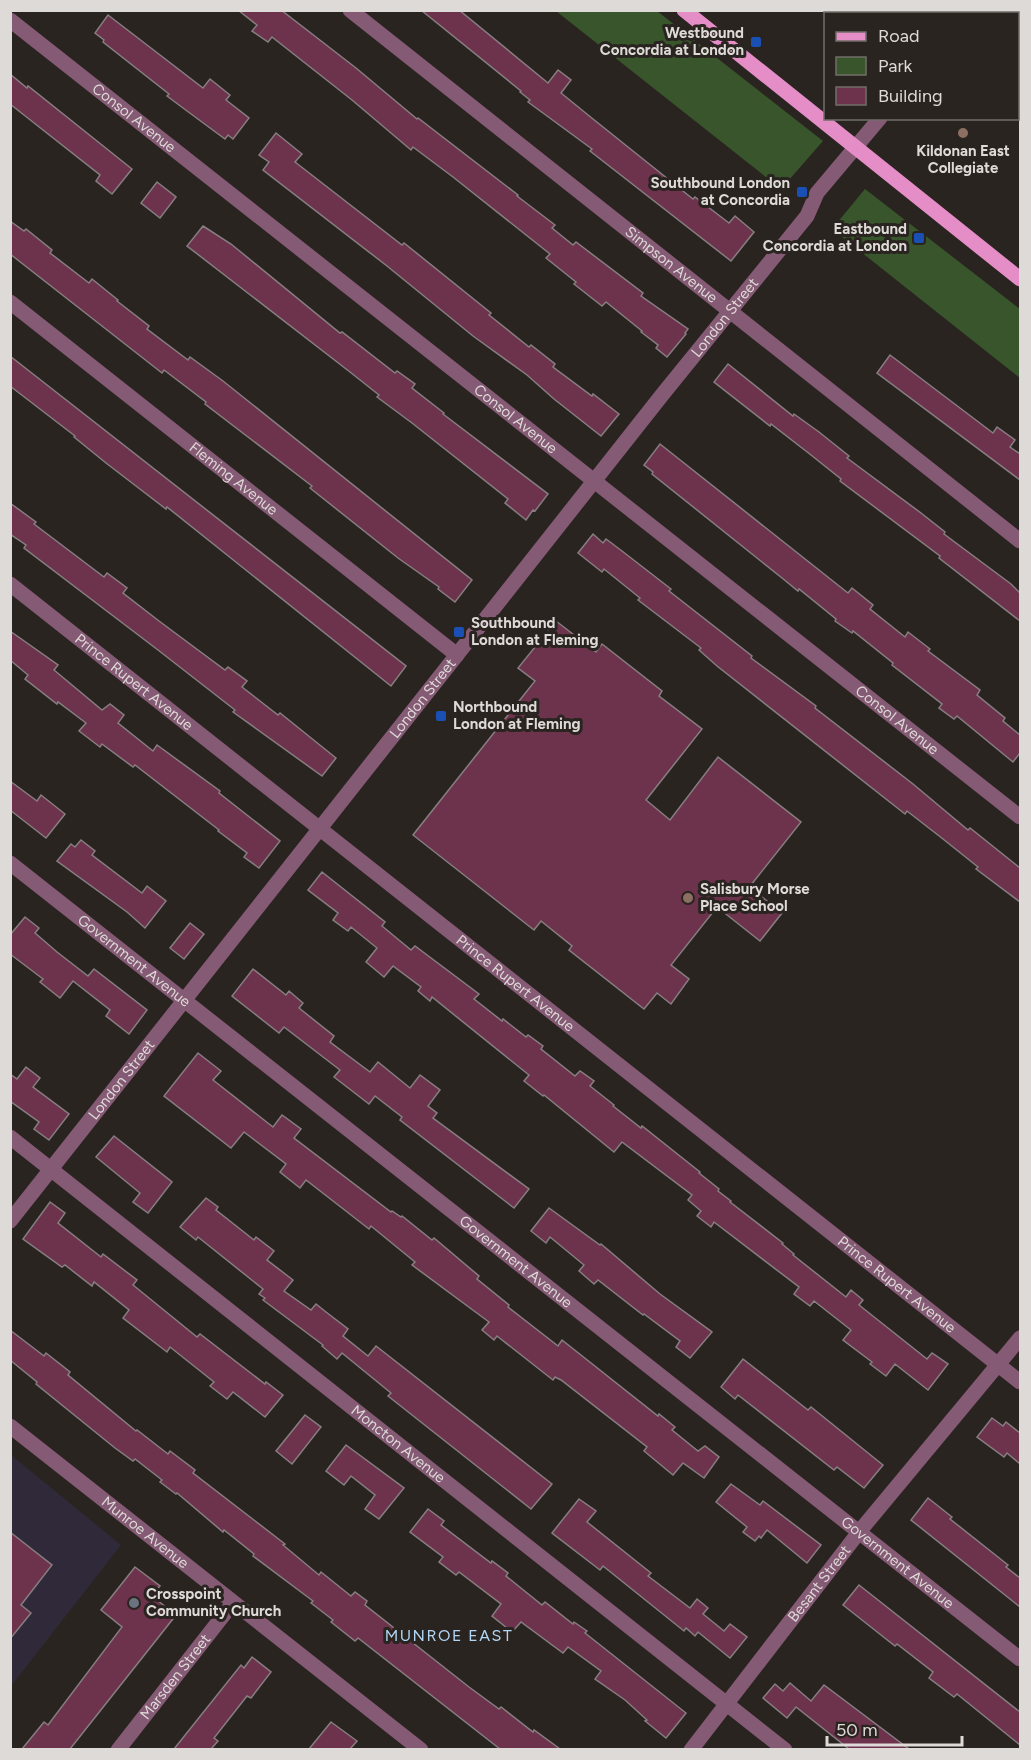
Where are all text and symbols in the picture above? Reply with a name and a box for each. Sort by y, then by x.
legend [824,12,1019,120]
place label: Westbound Concordia at London [600,24,744,59]
text: Road [878,25,919,47]
marker: Westbound Concordia at London [749,35,763,49]
text: Park [878,55,913,77]
street label: Consol Avenue [89,79,179,156]
text: Building [878,85,943,107]
marker: Kildonan East Collegiate [956,126,970,140]
place label: Kildonan East Collegiate [916,142,1010,177]
place label: Southbound London at Concordia [650,174,790,209]
marker: Southbound London at Concordia [795,185,809,199]
place label: Eastbound Concordia at London [763,220,907,255]
street label: Simpson Avenue [621,223,721,307]
marker: Eastbound Concordia at London [912,231,926,245]
street label: London Street [687,274,762,361]
street label: Consol Avenue [470,380,561,457]
street label: Fleming Avenue [186,438,281,519]
place label: Southbound London at Fleming [471,614,598,649]
marker: Southbound London at Fleming [452,625,466,639]
street label: Prince Rupert Avenue [71,630,197,734]
street label: London Street [386,655,460,742]
street label: Consol Avenue [852,682,942,758]
place label: Northbound London at Fleming [453,698,580,733]
marker: Northbound London at Fleming [434,709,448,723]
place label: Salisbury Morse Place School [700,880,810,915]
marker: Salisbury Morse Place School [681,891,695,905]
street label: Government Avenue [74,911,194,1011]
street label: Prince Rupert Avenue [453,931,578,1035]
street label: London Street [85,1036,159,1123]
street label: Government Avenue [456,1212,576,1312]
street label: Prince Rupert Avenue [834,1232,959,1337]
street label: Moncton Avenue [348,1401,449,1487]
street label: Munroe Avenue [98,1493,192,1572]
street label: Government Avenue [837,1512,958,1612]
street label: Besant Street [784,1542,855,1626]
place label: Crosspoint Community Church [146,1585,281,1620]
marker: Crosspoint Community Church [127,1596,141,1610]
district label: MUNROE EAST [385,1626,513,1645]
street label: Marsden Street [136,1630,215,1723]
scale bar [827,1709,962,1747]
text: 50 m [836,1719,878,1741]

